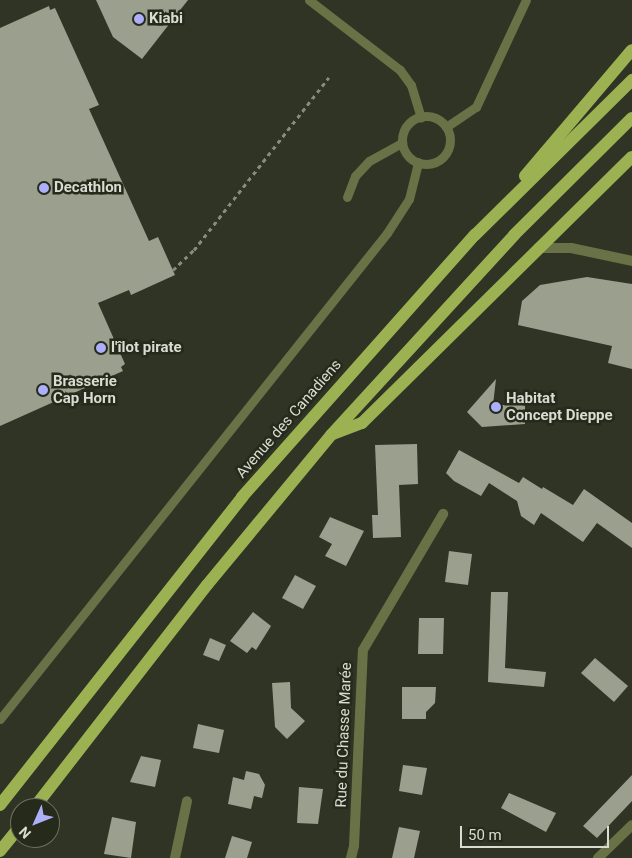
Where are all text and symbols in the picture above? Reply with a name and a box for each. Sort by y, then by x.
place label: Kiabi [149,10,183,28]
marker: Kiabi [133,13,145,25]
place label: Decathlon [54,179,122,197]
marker: Decathlon [38,182,50,194]
place label: l'îlot pirate [111,339,182,357]
marker: l'îlot pirate [95,342,107,354]
street label: Avenue des Canadiens [233,356,345,482]
place label: Brasserie Cap Horn [53,372,117,407]
marker: Brasserie Cap Horn [37,384,49,396]
place label: Habitat Concept Dieppe [506,389,613,424]
marker: Habitat Concept Dieppe [490,401,502,413]
street label: Rue du Chasse Marée [332,662,356,808]
north arrow [10,798,60,848]
scale bar [462,816,611,848]
text: N [16,824,34,842]
text: 50 m [468,826,502,844]

